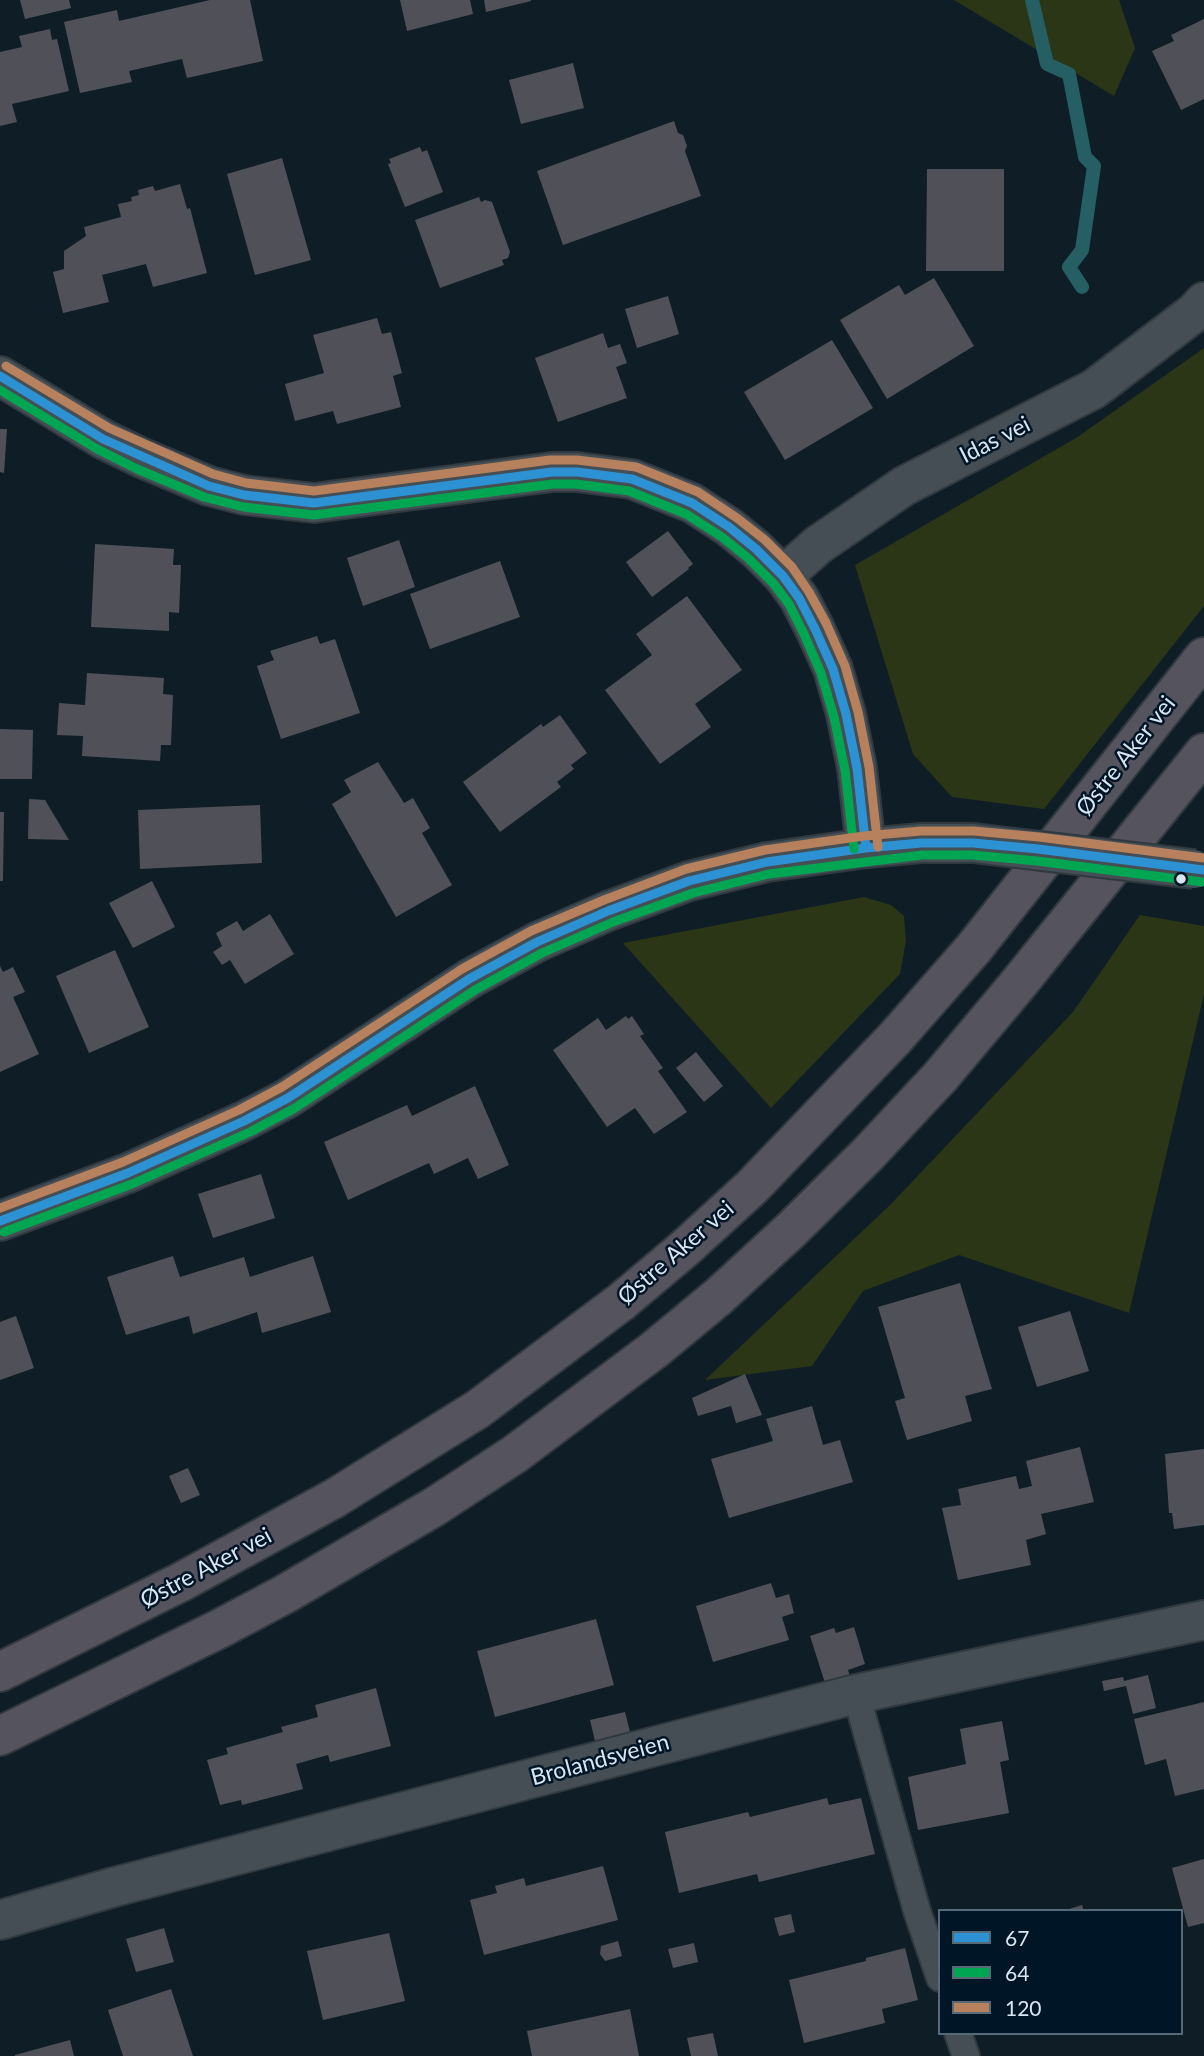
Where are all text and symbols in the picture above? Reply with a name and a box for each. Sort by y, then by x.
street label: Idas vei [955,411,1035,469]
street label: Østre Aker vei [1071,691,1181,821]
unlabelled marker [1174,872,1188,886]
street label: Østre Aker vei [612,1195,740,1311]
street label: Østre Aker vei [136,1522,276,1614]
street label: Brolandsveien [528,1728,672,1792]
legend [938,1909,1183,2035]
text: 67 [1005,1925,1029,1950]
text: 64 [1005,1960,1029,1985]
text: 120 [1005,1995,1042,2020]

